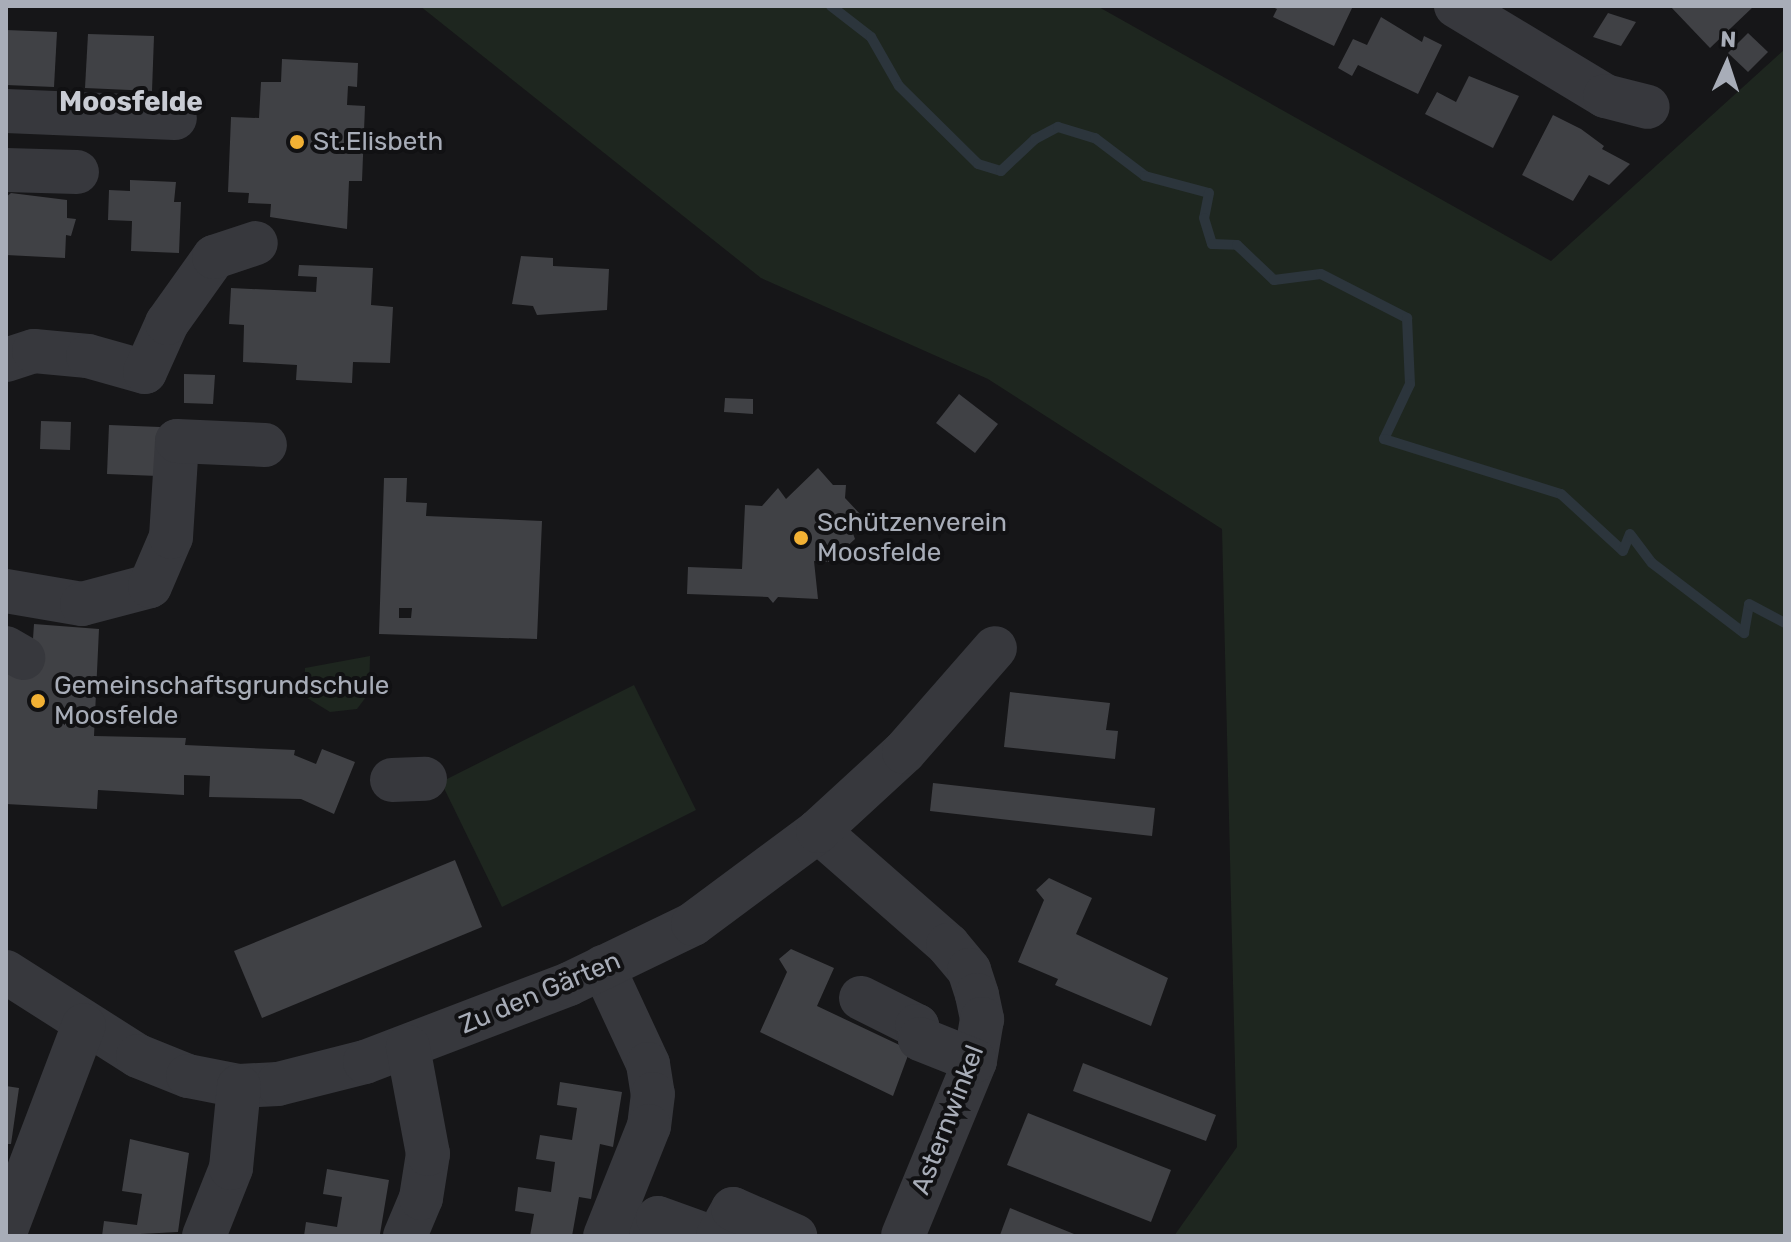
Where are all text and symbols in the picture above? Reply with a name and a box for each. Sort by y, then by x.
north arrow [1687,24,1767,104]
text: N [1720,26,1737,53]
district label: Moosfelde [59,85,203,119]
place label: St.Elisbeth [313,126,443,158]
marker: St.Elisbeth [288,133,306,151]
place label: Schützenverein Moosfelde [817,507,1007,568]
marker: Schützenverein Moosfelde [792,529,810,547]
place label: Gemeinschaftsgrundschule Moosfelde [54,670,389,732]
marker: Gemeinschaftsgrundschule Moosfelde [29,692,47,710]
street label: Zu den Gärten [455,945,625,1041]
street label: Asternwinkel [905,1041,991,1199]

